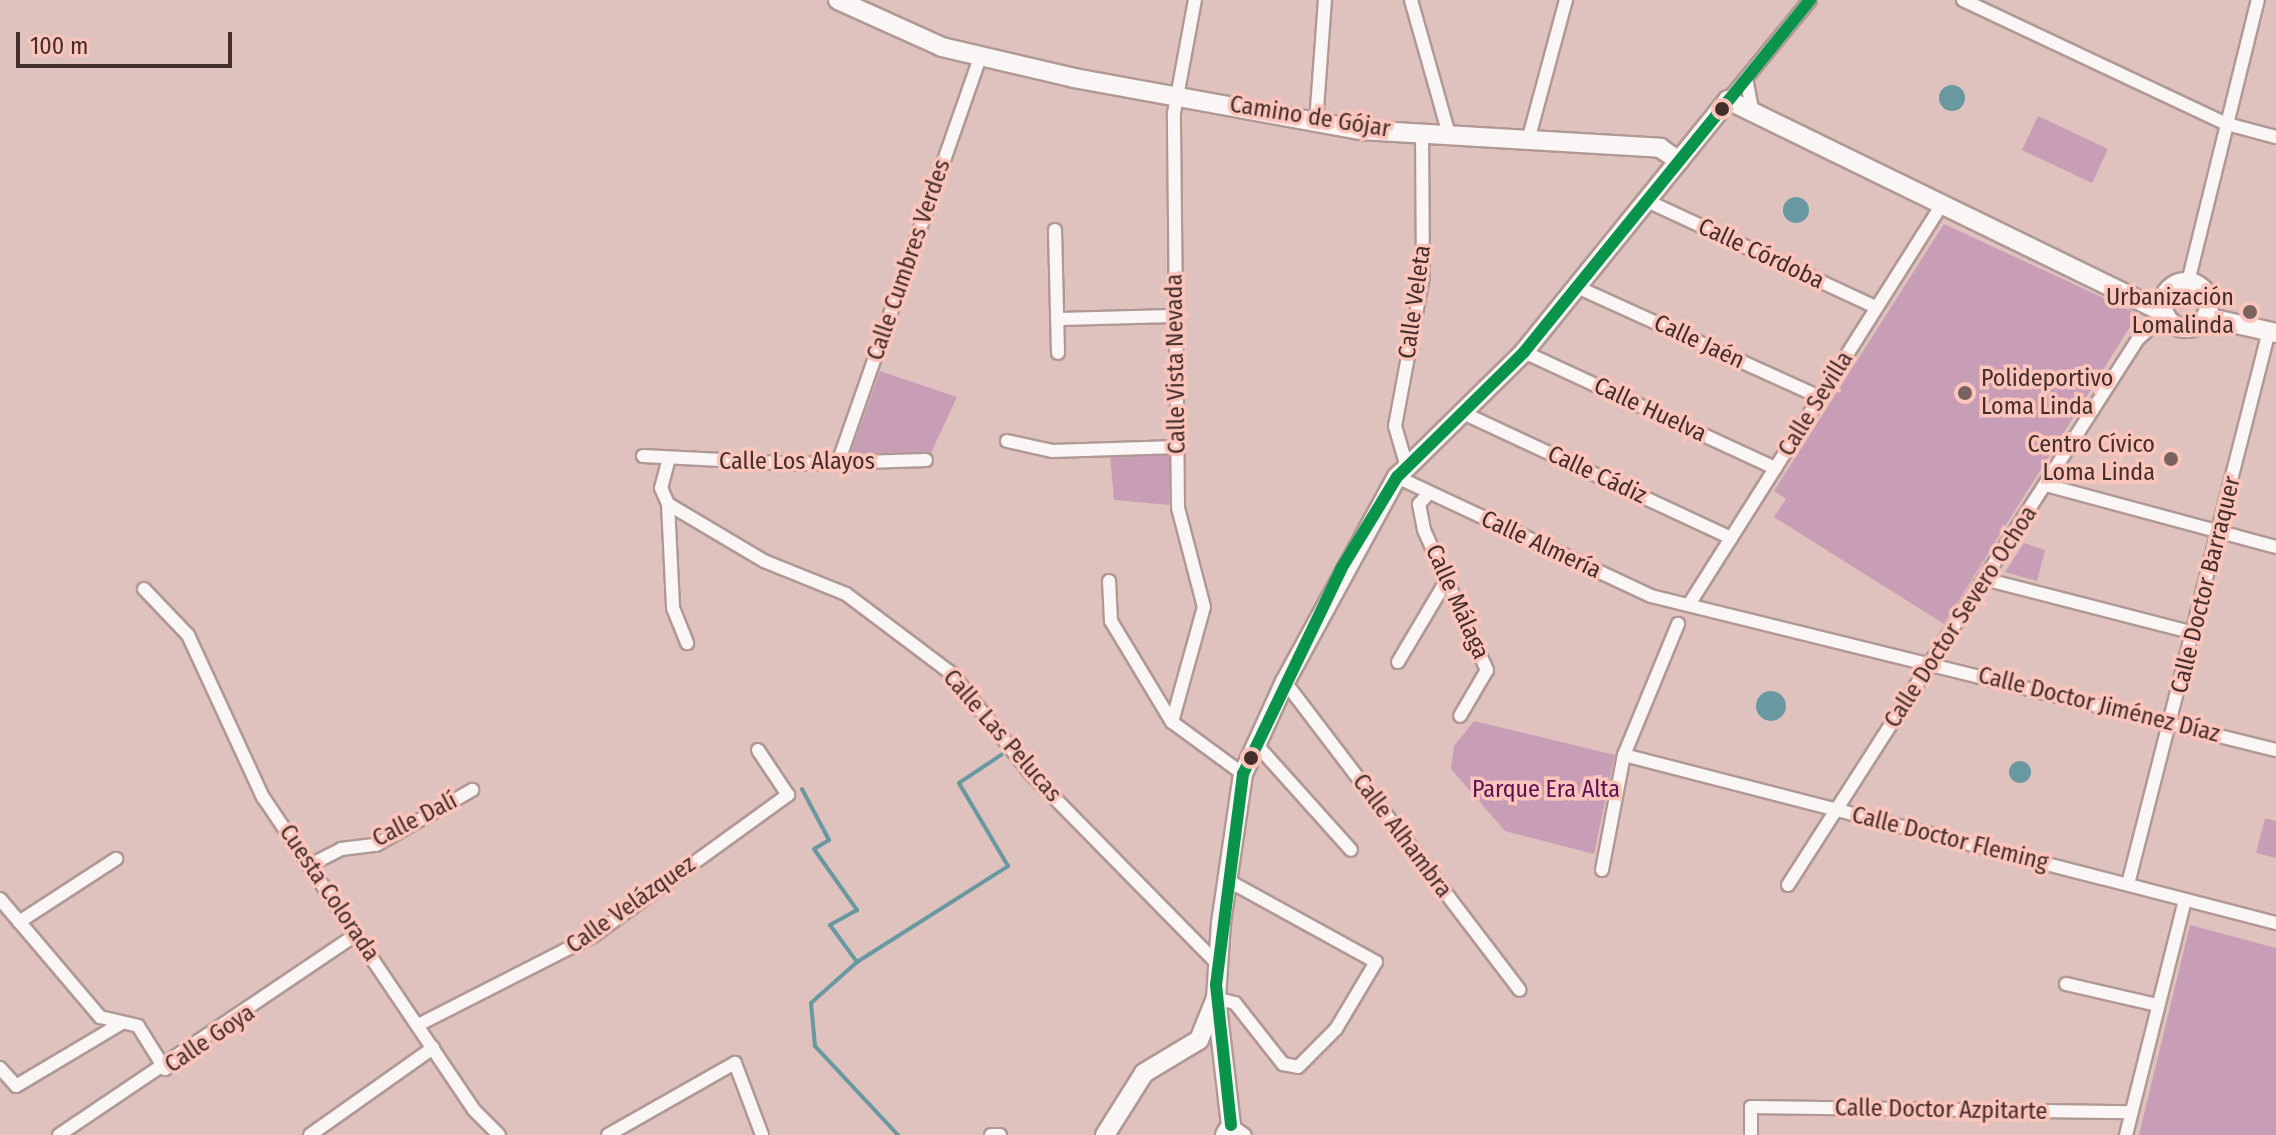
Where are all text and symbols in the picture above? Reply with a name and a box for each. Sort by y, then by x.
scale bar [20,16,236,66]
text: 100 m [30,32,88,60]
street label: Camino de Gójar [1228,90,1392,144]
unlabelled marker [1714,101,1730,117]
street label: Calle Cumbres Verdes [861,156,957,364]
street label: Calle Córdoba [1694,212,1828,296]
street label: Calle Veleta [1393,243,1437,361]
street label: Calle Vista Nevada [1160,274,1192,454]
place label: Urbanización Lomalinda [2106,284,2234,340]
marker: Urbanización Lomalinda [2241,303,2259,321]
street label: Calle Jaén [1649,309,1749,375]
street label: Calle Sevilla [1772,346,1860,462]
place label: Polideportivo Loma Linda [1981,365,2113,421]
street label: Calle Huelva [1589,371,1711,449]
marker: Polideportivo Loma Linda [1956,384,1974,402]
place label: Centro Cívico Loma Linda [2028,431,2155,487]
street label: Calle Cádiz [1543,440,1651,510]
street label: Calle Los Alayos [719,448,875,476]
marker: Centro Cívico Loma Linda [2162,450,2180,468]
street label: Calle Doctor Barraquer [2165,473,2247,697]
street label: Calle Doctor Severo Ochoa [1878,501,2044,733]
street label: Calle Almería [1476,505,1606,585]
street label: Calle Málaga [1419,540,1495,664]
street label: Calle Doctor Jiménez Díaz [1975,661,2223,749]
street label: Calle Las Pelucas [937,664,1067,808]
unlabelled marker [1243,750,1259,766]
street label: Calle Alhambra [1346,768,1458,904]
park label: Parque Era Alta [1472,776,1620,804]
street label: Calle Dalí [368,786,462,854]
street label: Calle Doctor Fleming [1849,801,2051,877]
street label: Cuesta Colorada [273,819,385,967]
street label: Calle Velázquez [561,850,701,960]
street label: Calle Goya [160,999,260,1079]
street label: Calle Doctor Azpitarte [1834,1094,2048,1126]

